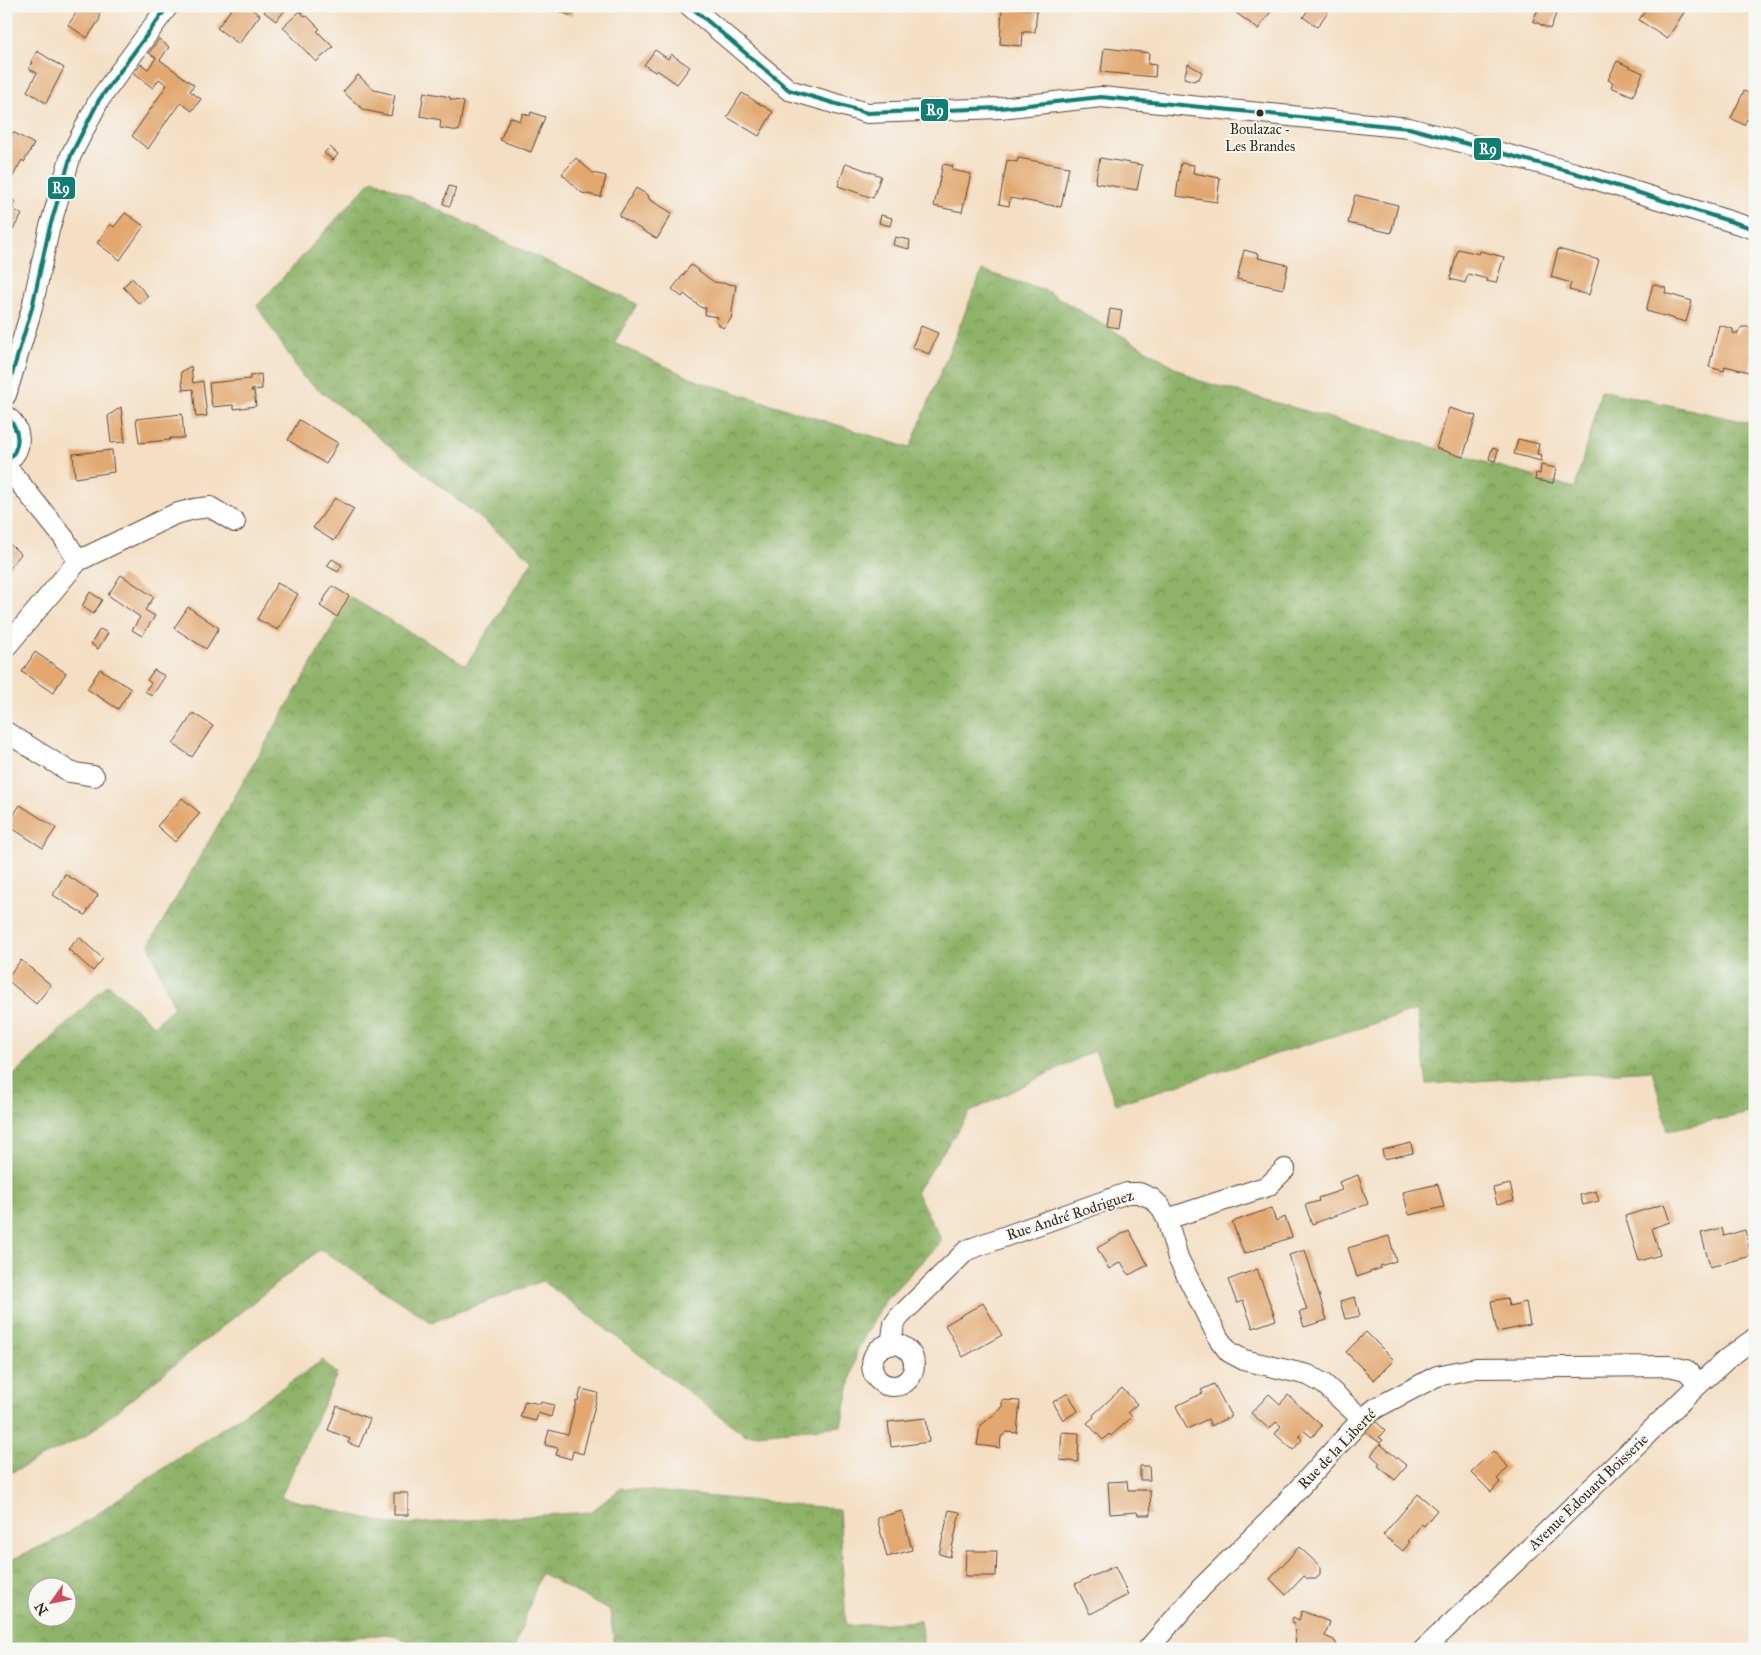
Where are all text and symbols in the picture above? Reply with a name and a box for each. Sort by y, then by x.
line badge: R9 [920,98,949,122]
text: R9 [926,102,944,120]
marker: Boulazac - Les Brandes [1255,108,1265,118]
place label: Boulazac - Les Brandes [1225,121,1295,155]
line badge: R9 [1473,137,1502,161]
text: R9 [1479,141,1497,159]
line badge: R9 [47,176,76,200]
text: R9 [52,180,70,198]
street label: Rue André Rodriguez [1004,1186,1136,1244]
street label: Rue de la Liberté [1294,1405,1380,1493]
street label: Avenue Edouard Boisserie [1524,1430,1652,1555]
north arrow [28,1578,78,1628]
text: N [31,1599,52,1618]

